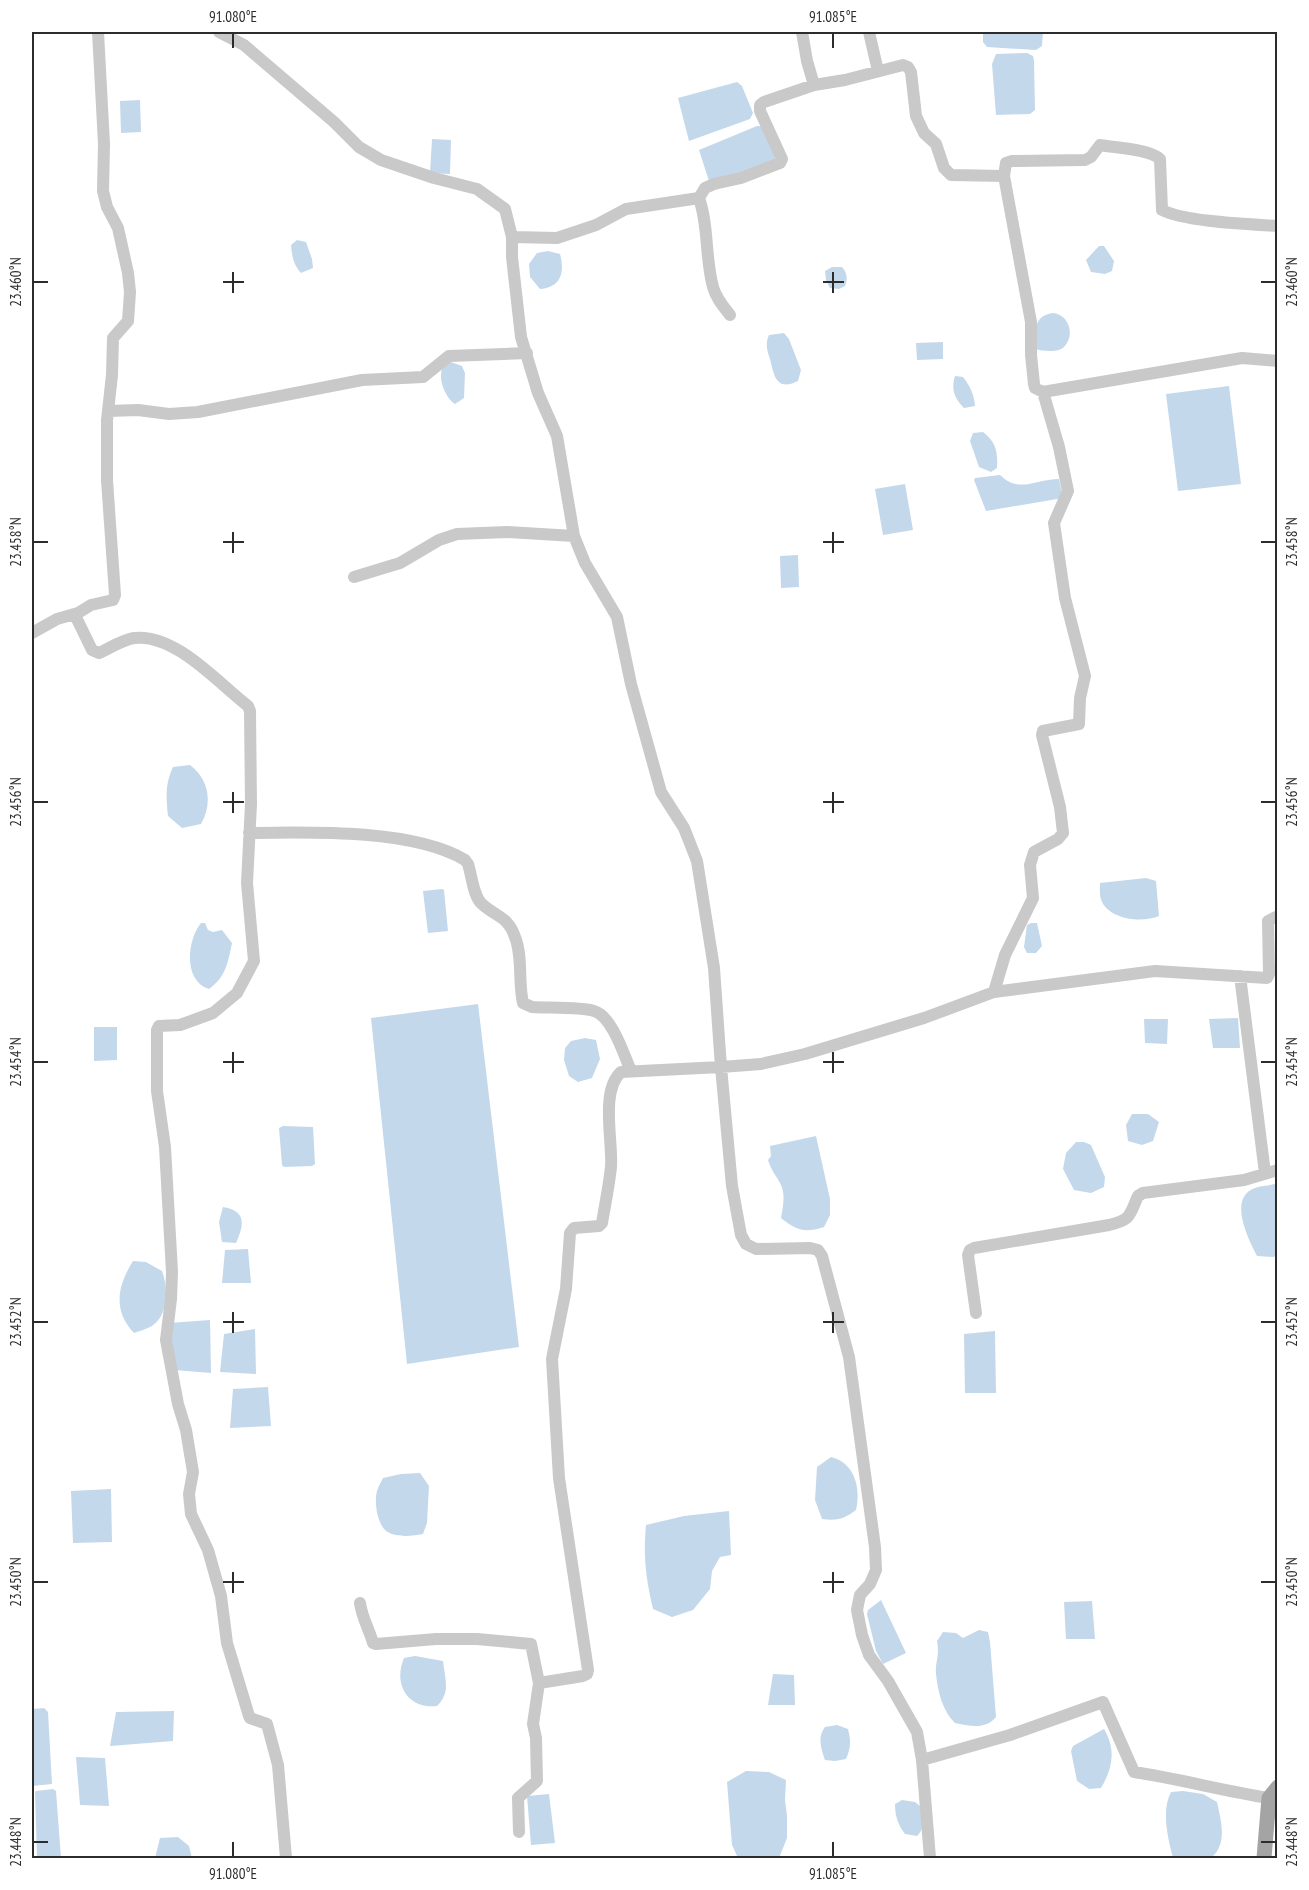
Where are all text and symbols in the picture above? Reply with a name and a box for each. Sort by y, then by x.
text: 91.080°E [209,7,257,26]
text: 91.085°E [809,7,857,26]
text: 23.460°N [6,257,25,307]
text: 23.460°N [1282,257,1301,307]
text: 23.458°N [6,517,25,567]
text: 23.458°N [1282,517,1301,567]
text: 23.456°N [6,777,25,827]
text: 23.456°N [1282,777,1301,827]
text: 23.454°N [6,1037,25,1087]
text: 23.454°N [1282,1037,1301,1087]
text: 23.452°N [6,1297,25,1347]
text: 23.452°N [1282,1297,1301,1347]
text: 23.450°N [6,1557,25,1607]
text: 23.450°N [1282,1557,1301,1607]
text: 23.448°N [6,1817,25,1867]
text: 23.448°N [1282,1817,1301,1867]
text: 91.080°E [209,1864,257,1883]
text: 91.085°E [809,1864,857,1883]

